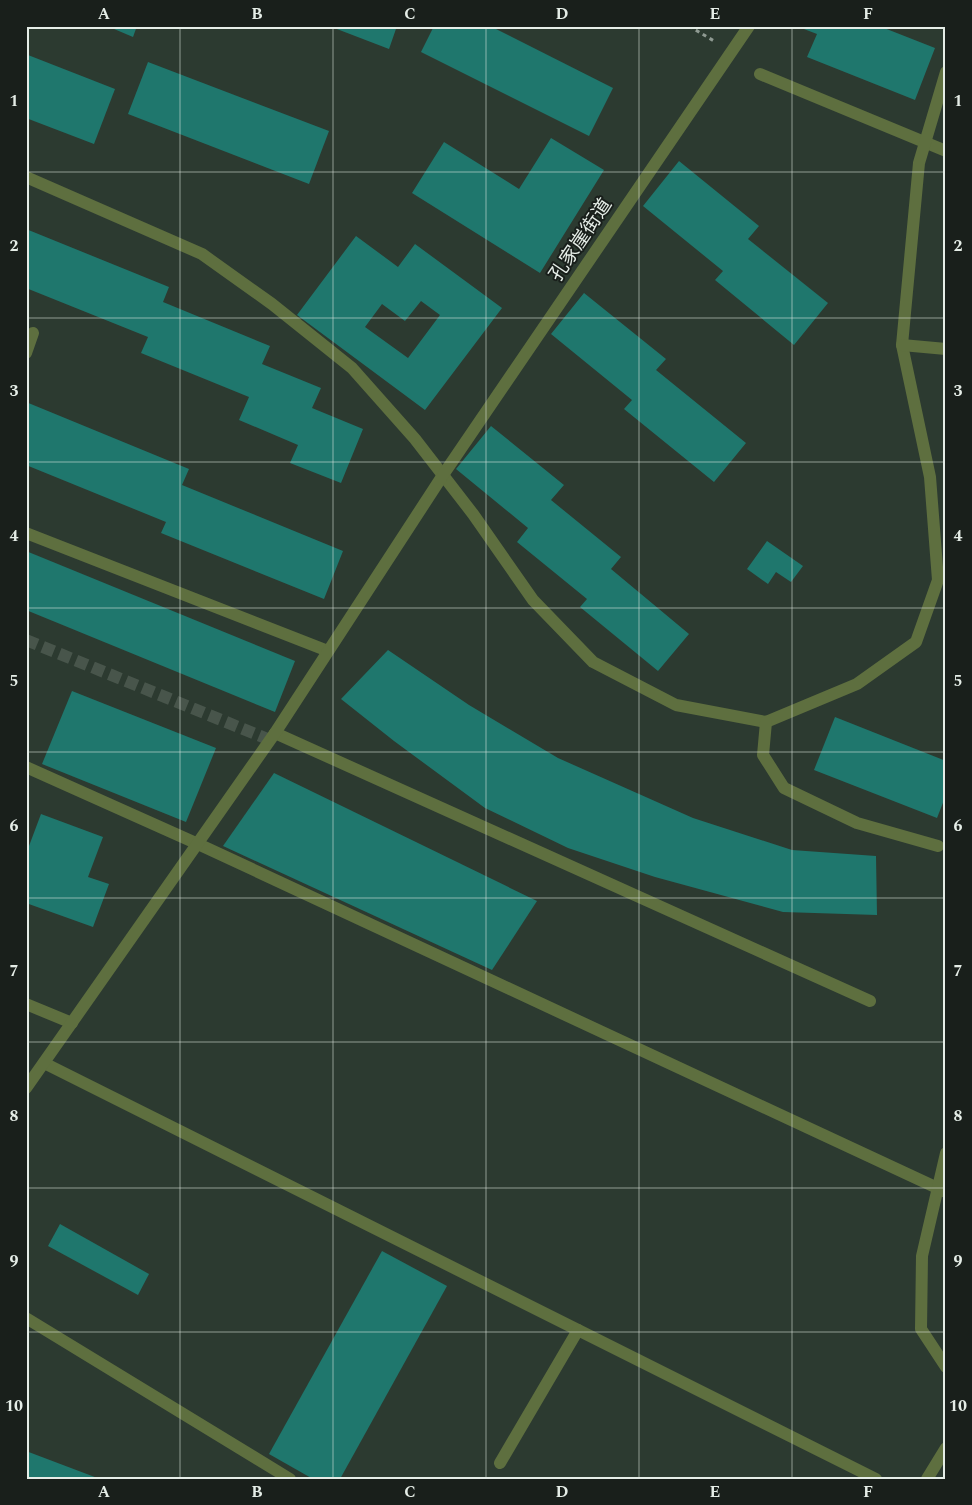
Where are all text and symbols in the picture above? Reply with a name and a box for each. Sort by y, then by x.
text: A [98,2,111,26]
text: B [251,2,263,26]
text: C [404,2,416,26]
text: D [556,2,569,26]
text: E [710,2,720,26]
text: F [863,2,873,26]
text: 1 [10,89,18,113]
text: 1 [954,89,962,113]
street label: 孔家崖街道 [542,193,620,287]
text: 2 [10,234,19,258]
text: 2 [954,234,963,258]
text: 3 [10,379,19,403]
text: 3 [954,379,963,403]
text: 4 [10,524,19,548]
text: 4 [954,524,963,548]
text: 5 [10,669,18,693]
text: 5 [954,669,962,693]
text: 6 [10,814,19,838]
text: 6 [954,814,963,838]
text: 7 [10,959,19,983]
text: 7 [954,959,963,983]
text: 8 [10,1104,19,1128]
text: 8 [954,1104,963,1128]
text: 9 [10,1249,19,1273]
text: 9 [954,1249,963,1273]
text: 10 [5,1394,23,1418]
text: 10 [949,1394,967,1418]
text: A [98,1480,111,1504]
text: B [251,1480,263,1504]
text: C [404,1480,416,1504]
text: D [556,1480,569,1504]
text: E [710,1480,720,1504]
text: F [863,1480,873,1504]

